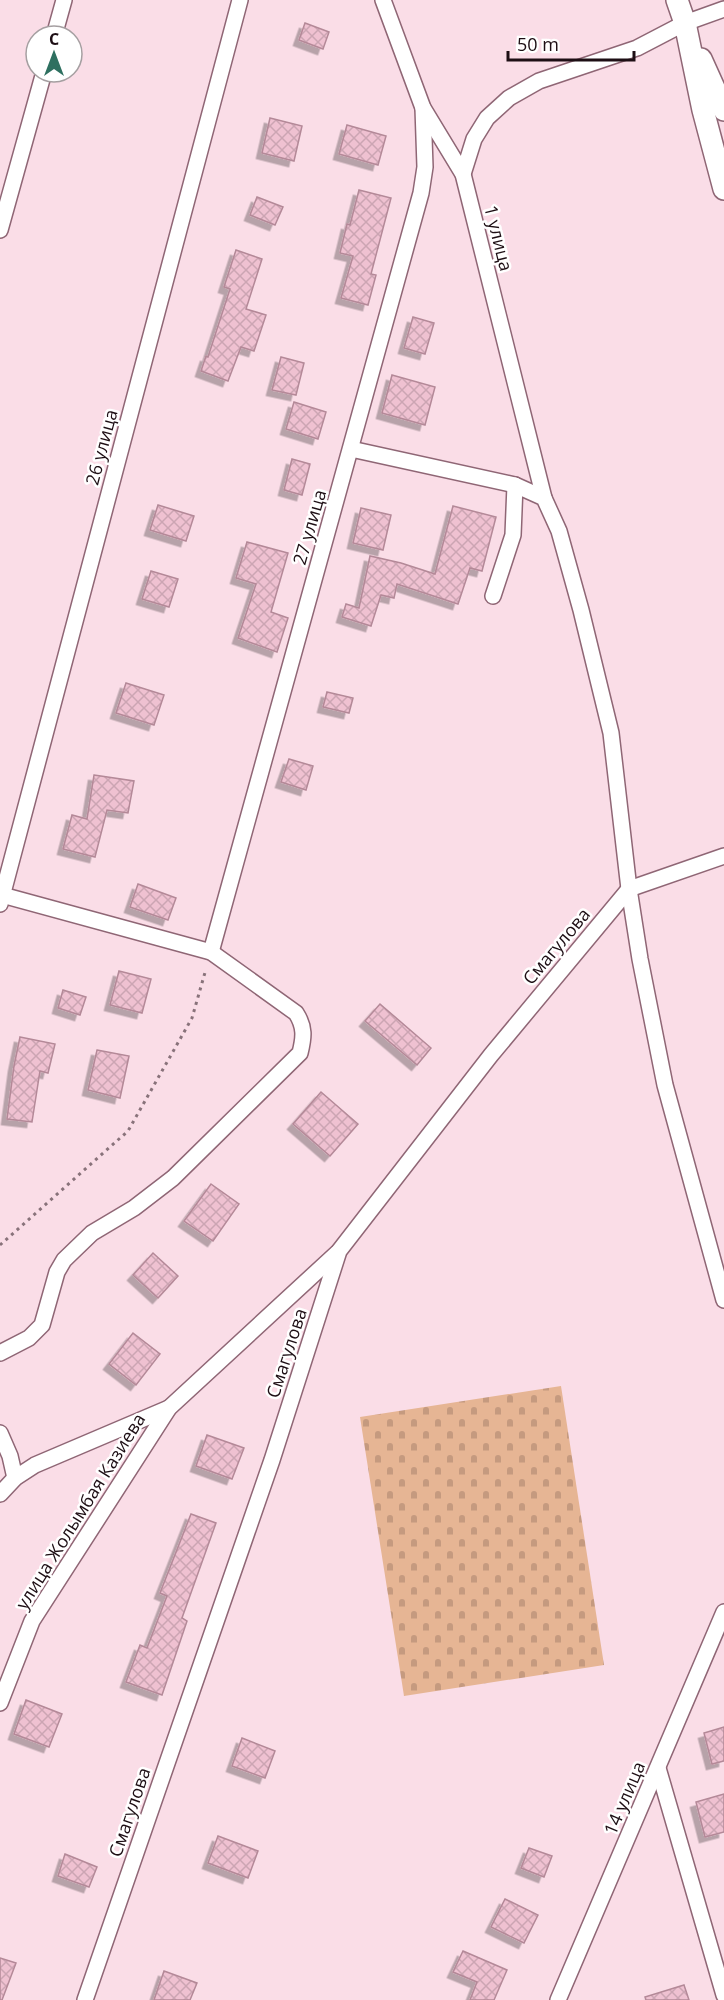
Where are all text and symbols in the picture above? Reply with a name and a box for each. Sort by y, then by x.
north arrow [24,24,84,84]
scale bar [508,24,634,62]
text: С [49,28,59,50]
text: 50 m [517,32,559,56]
street label: 1 улица [479,203,519,273]
street label: 26 улица [79,407,123,487]
street label: 27 улица [287,487,331,567]
street label: Смагулова [517,903,595,989]
street label: Смагулова [260,1305,312,1401]
street label: улица Жолымбая Казиева [10,1408,150,1614]
street label: 14 улица [598,1758,650,1838]
street label: Смагулова [103,1764,155,1860]

